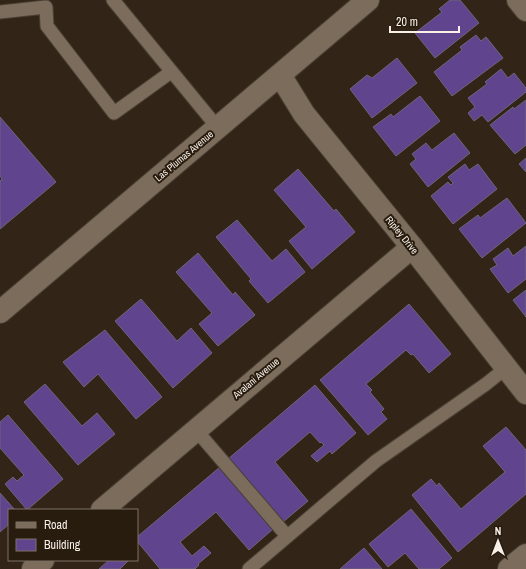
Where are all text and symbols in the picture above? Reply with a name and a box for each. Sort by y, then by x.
scale bar [390,8,459,34]
text: 20 m [396,14,418,30]
street label: Las Plumas Avenue [152,127,216,184]
street label: Ripley Drive [383,213,422,257]
street label: Avalani Avenue [229,355,282,402]
legend [8,509,138,561]
text: Road [44,517,68,533]
north arrow [478,521,518,561]
text: N [495,524,501,538]
text: Building [44,537,81,553]

